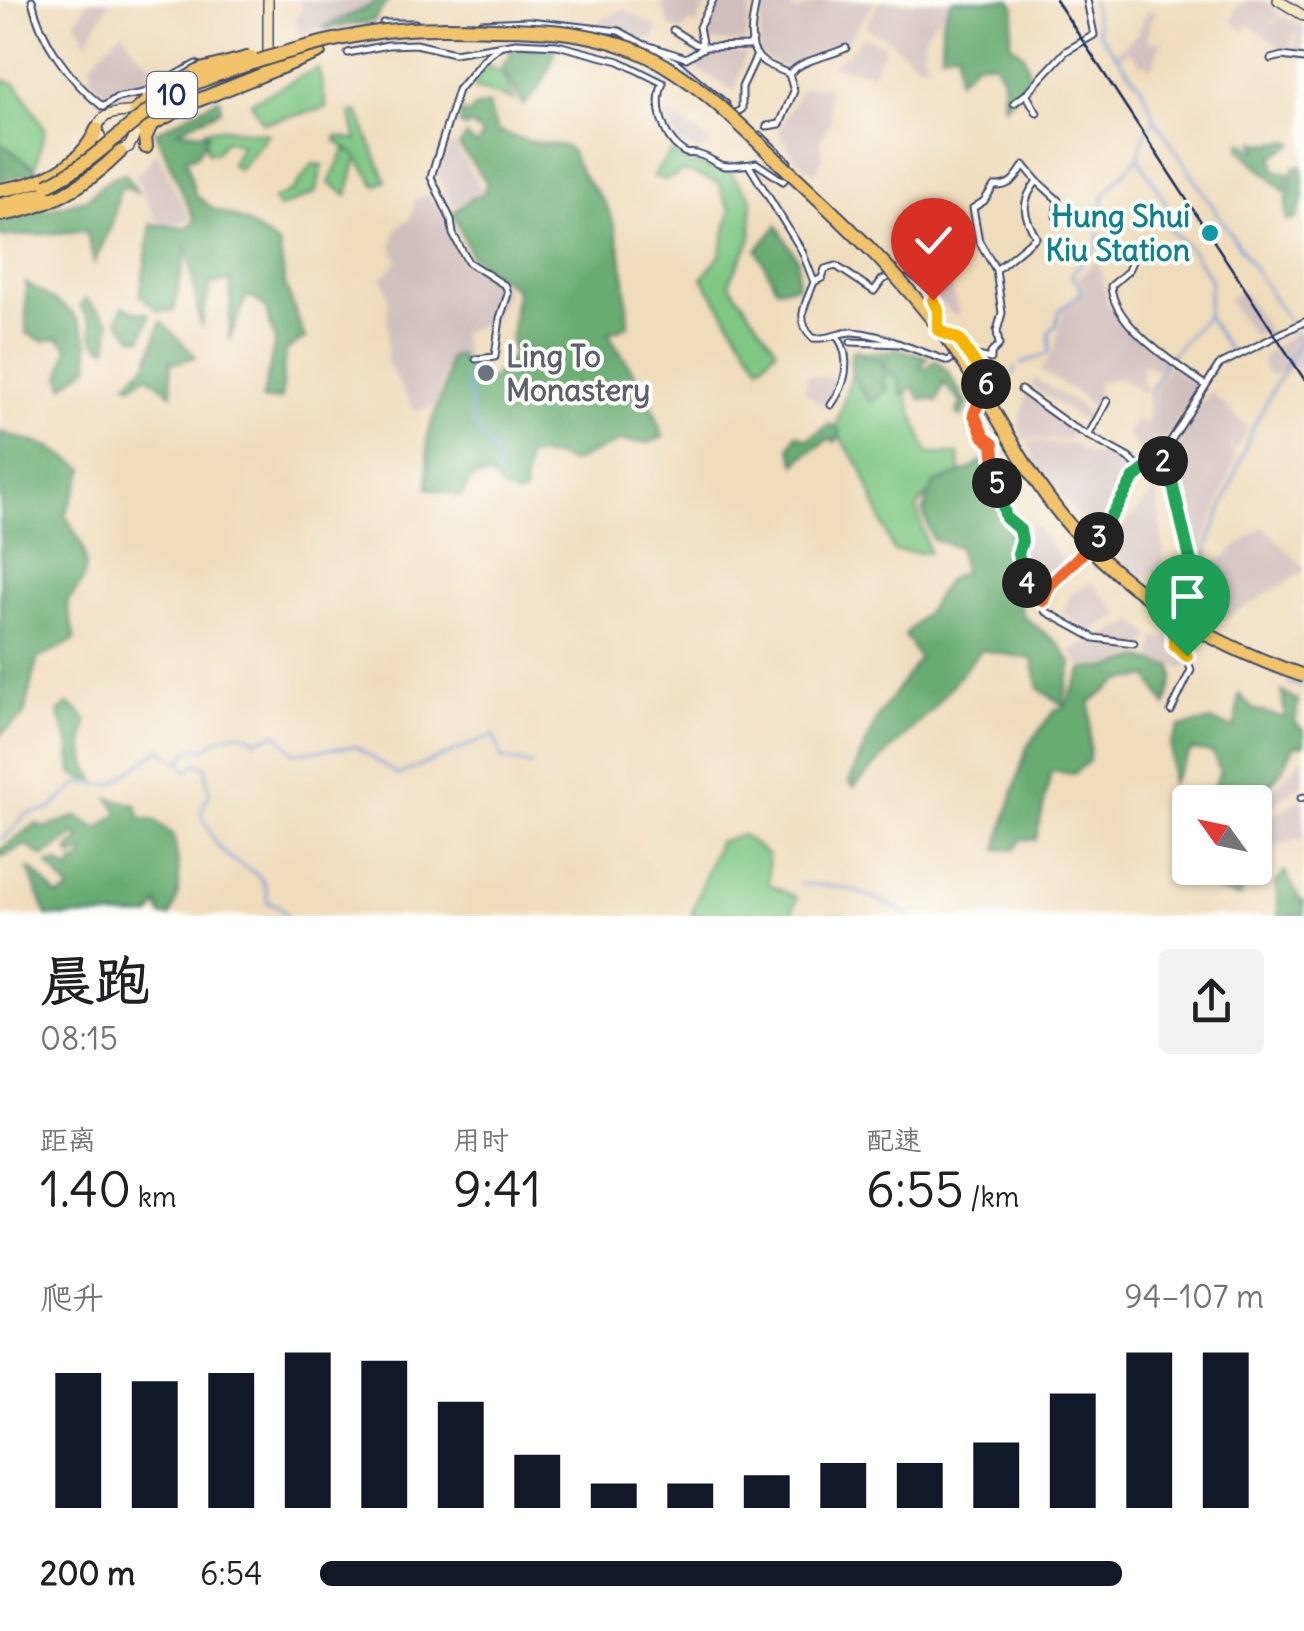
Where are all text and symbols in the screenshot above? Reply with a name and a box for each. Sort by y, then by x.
road number: 10 [147,72,197,118]
place label: Hung Shui Kiu Station [1046,197,1190,269]
pin [891,198,976,301]
icon: check [906,213,961,268]
marker: Hung Shui Kiu Station [1199,222,1221,244]
place label: Ling To Monastery [506,337,650,409]
pin: 6 [961,359,1011,409]
marker: Ling To Monastery [475,362,497,384]
text: 6 [978,366,994,402]
pin: 2 [1138,436,1188,486]
text: 2 [1155,443,1171,479]
pin: 5 [972,458,1022,508]
text: 5 [989,465,1005,501]
pin: 3 [1074,512,1124,562]
text: 3 [1091,519,1107,555]
pin [1145,554,1230,657]
pin: 4 [1002,558,1052,608]
text: 4 [1019,565,1035,601]
icon: arrive [1160,569,1215,624]
north arrow [1172,785,1272,885]
map controls [1172,785,1272,885]
text: 晨跑 [40,946,150,1015]
button: share [1159,949,1264,1054]
text: 08:15 [40,1018,118,1059]
text: 距离 [40,1122,96,1158]
text: 用时 [453,1122,509,1158]
text: 配速 [866,1122,922,1158]
text: 1.40 [40,1158,131,1221]
text: 9:41 [453,1158,541,1221]
text: 6:55 [866,1158,964,1221]
text: km [131,1179,177,1215]
text: /km [964,1179,1019,1215]
text: 94–107 m [1124,1276,1264,1317]
text: 爬升 [40,1277,104,1318]
text: 200 m [40,1553,135,1594]
text: 6:54 [200,1553,263,1594]

